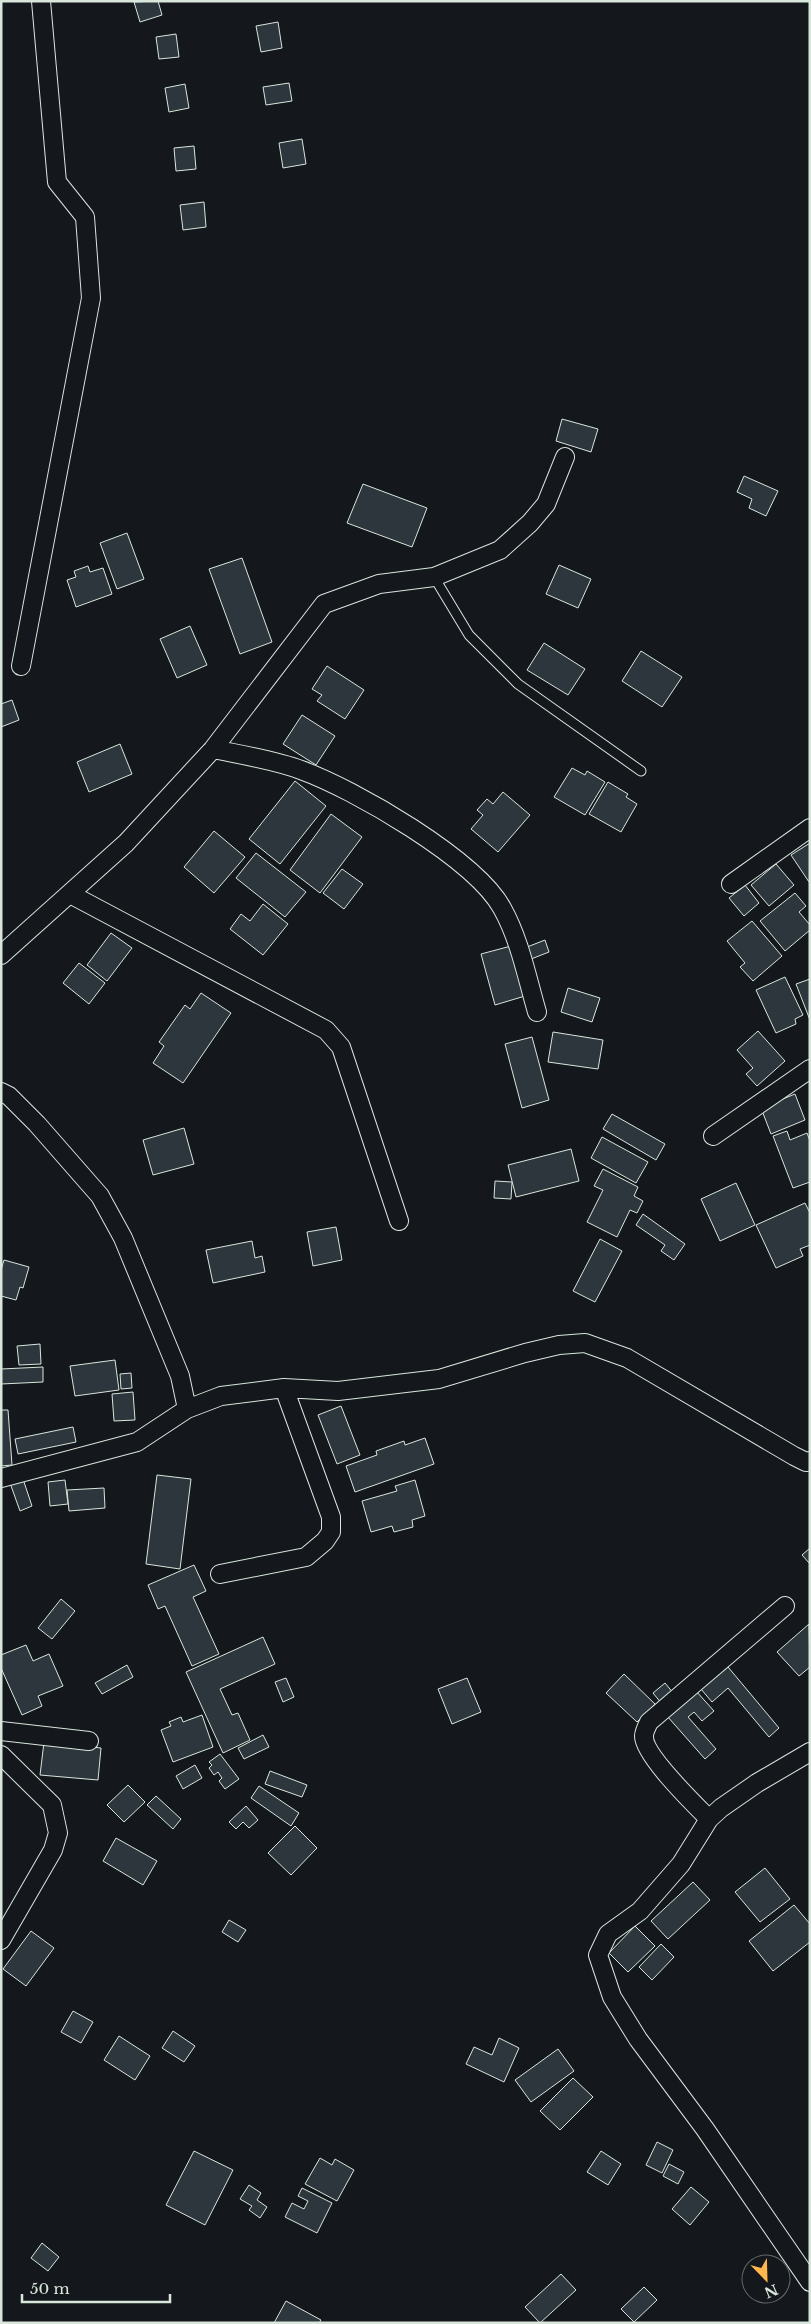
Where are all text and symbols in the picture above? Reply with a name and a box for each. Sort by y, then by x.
north arrow [741,2254,791,2304]
scale bar [22,2272,170,2304]
text: 50 m [30,2279,70,2298]
text: N [762,2280,781,2302]

